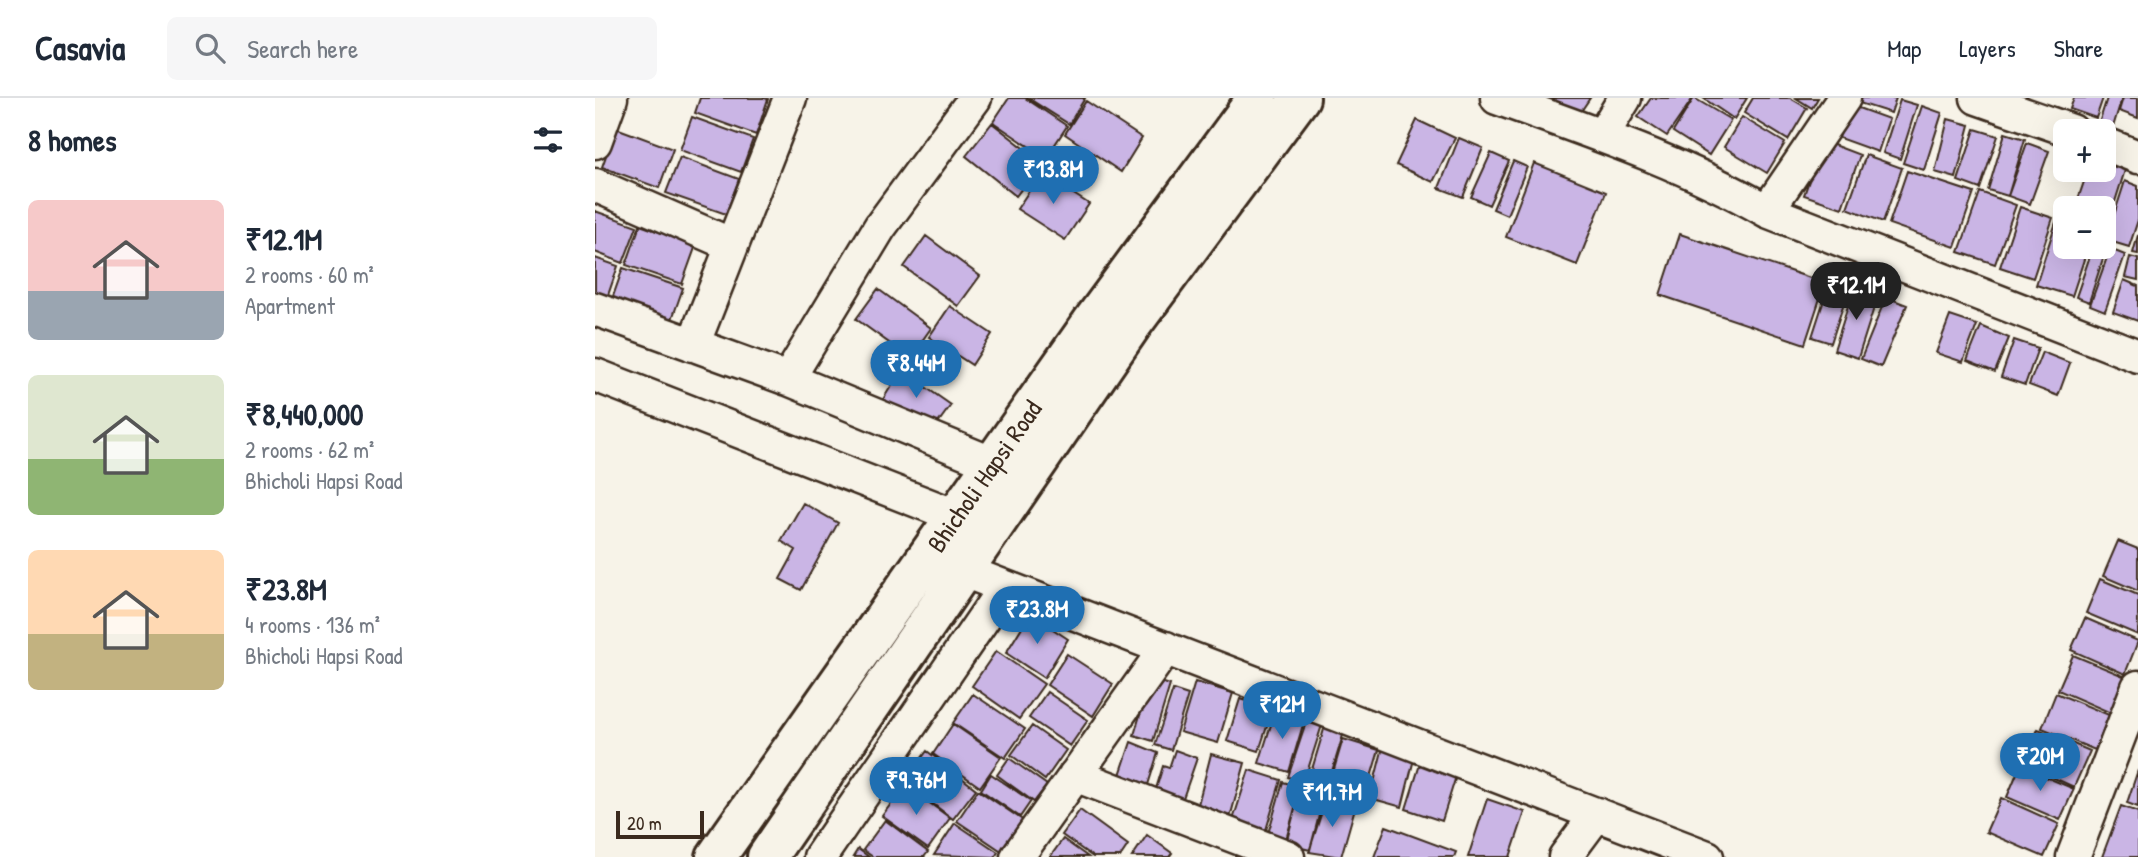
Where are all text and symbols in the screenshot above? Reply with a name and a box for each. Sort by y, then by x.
search box [167,17,657,80]
text: Casavia [35,26,125,70]
icon: search [191,29,229,67]
text: Search here [247,31,358,66]
text: Map [1887,32,1921,64]
text: Layers [1959,32,2016,64]
text: Share [2054,32,2103,64]
map controls [2053,119,2116,259]
button: + [2053,119,2116,182]
text: 8 homes [28,120,116,160]
icon: filters [529,121,567,159]
pin: ₹13.8M [996,146,1110,206]
text: ₹13.8M [1023,153,1083,184]
button: − [2053,196,2116,259]
text: ₹12.1M [245,219,322,259]
icon: home [84,228,168,312]
text: 2 rooms · 60 m² [245,259,374,290]
pin: ₹12.1M [1799,262,1913,322]
text: ₹12.1M [1826,269,1886,300]
text: Apartment [245,290,335,321]
pin: ₹8.44M [859,341,973,400]
text: ₹8.44M [887,347,945,378]
street label: Bhicholi Hapsi Road [919,393,1049,559]
text: ₹8,440,000 [245,394,364,434]
icon: home [84,403,168,487]
text: 2 rooms · 62 m² [245,434,374,465]
text: Bhicholi Hapsi Road [245,465,403,496]
text: ₹23.8M [245,569,327,609]
icon: home [84,578,168,662]
pin: ₹23.8M [980,587,1094,646]
text: ₹23.8M [1006,593,1068,624]
text: 4 rooms · 136 m² [245,609,380,640]
text: Bhicholi Hapsi Road [245,640,403,671]
pin: ₹12M [1241,682,1323,741]
text: ₹12M [1259,688,1305,719]
pin: ₹20M [1999,734,2081,793]
text: ₹20M [2016,740,2064,771]
pin: ₹9.76M [859,758,973,817]
text: ₹9.76M [886,764,946,795]
pin: ₹11.7M [1275,770,1389,829]
text: ₹11.7M [1302,776,1362,807]
scale bar [616,808,703,840]
text: 20 m [627,810,662,836]

